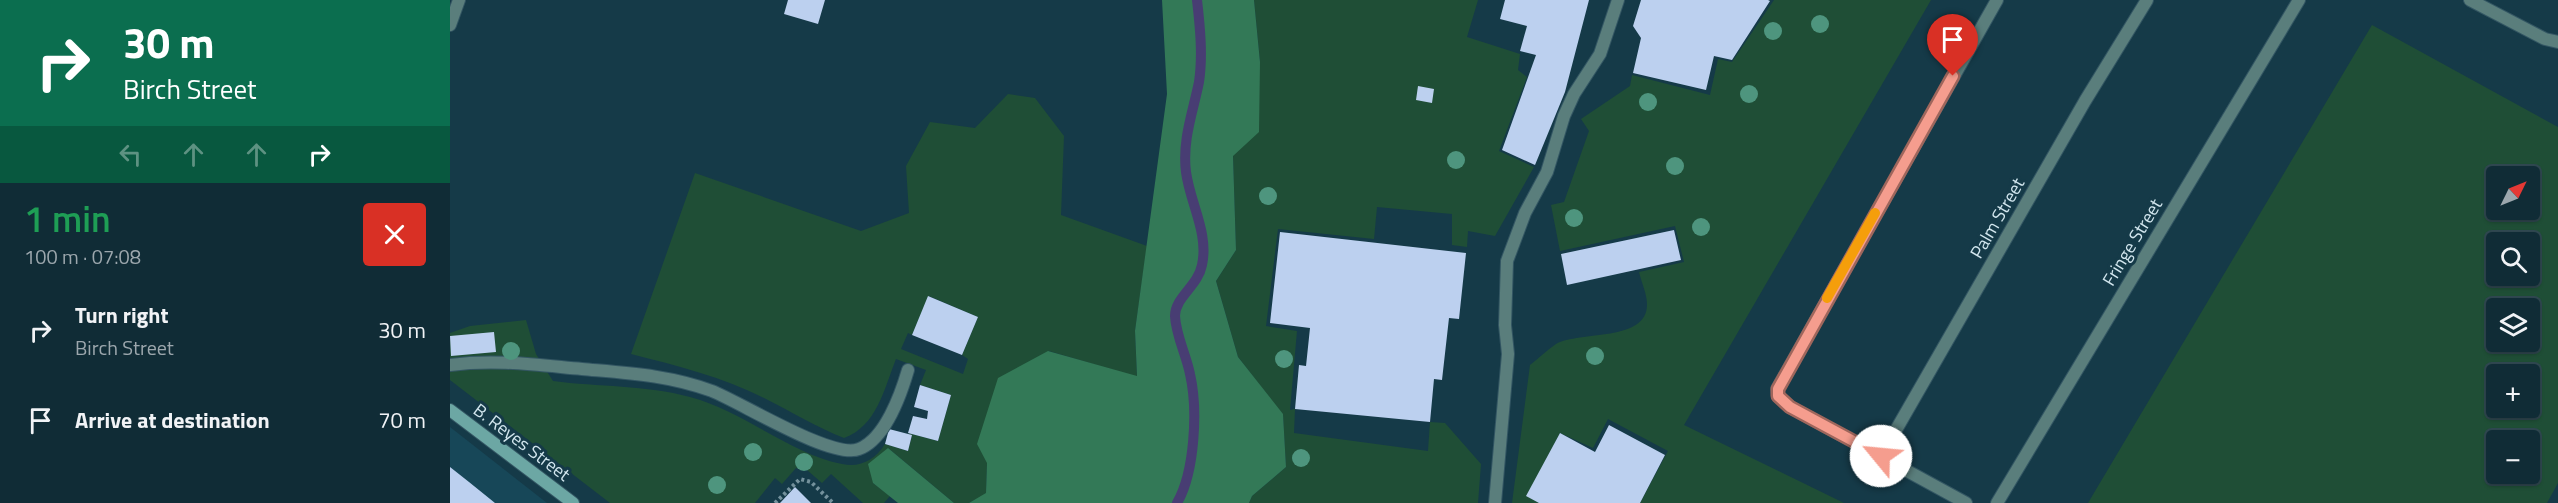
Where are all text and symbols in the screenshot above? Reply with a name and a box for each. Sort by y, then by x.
text: 30 m [123,10,215,74]
pin [1927,14,1978,76]
icon: arrive [1936,23,1969,56]
icon: right [24,24,102,102]
text: Birch Street [123,68,256,109]
icon: left [114,138,147,171]
icon: ahead [177,138,210,171]
icon: ahead [240,138,273,171]
icon: right [303,138,336,171]
north arrow [2486,166,2540,220]
map controls [2486,166,2540,484]
street label: Palm Street [1963,172,2031,263]
text: 1 min [24,191,111,246]
street label: Fringe Street [2095,193,2169,291]
button: close [363,203,426,266]
button: search [2486,232,2540,286]
text: 100 m · 07:08 [24,241,141,272]
text: Turn right [75,298,169,332]
button: layers [2486,298,2540,352]
text: 30 m [378,313,426,347]
icon: right [24,314,57,347]
text: Birch Street [75,332,174,363]
button: + [2486,364,2540,418]
street label: B. Reyes Street [468,397,577,488]
text: Arrive at destination [75,403,270,437]
text: 70 m [378,403,426,437]
icon: arrive [24,404,57,437]
position arrow [1849,424,1913,488]
button: − [2486,430,2540,484]

